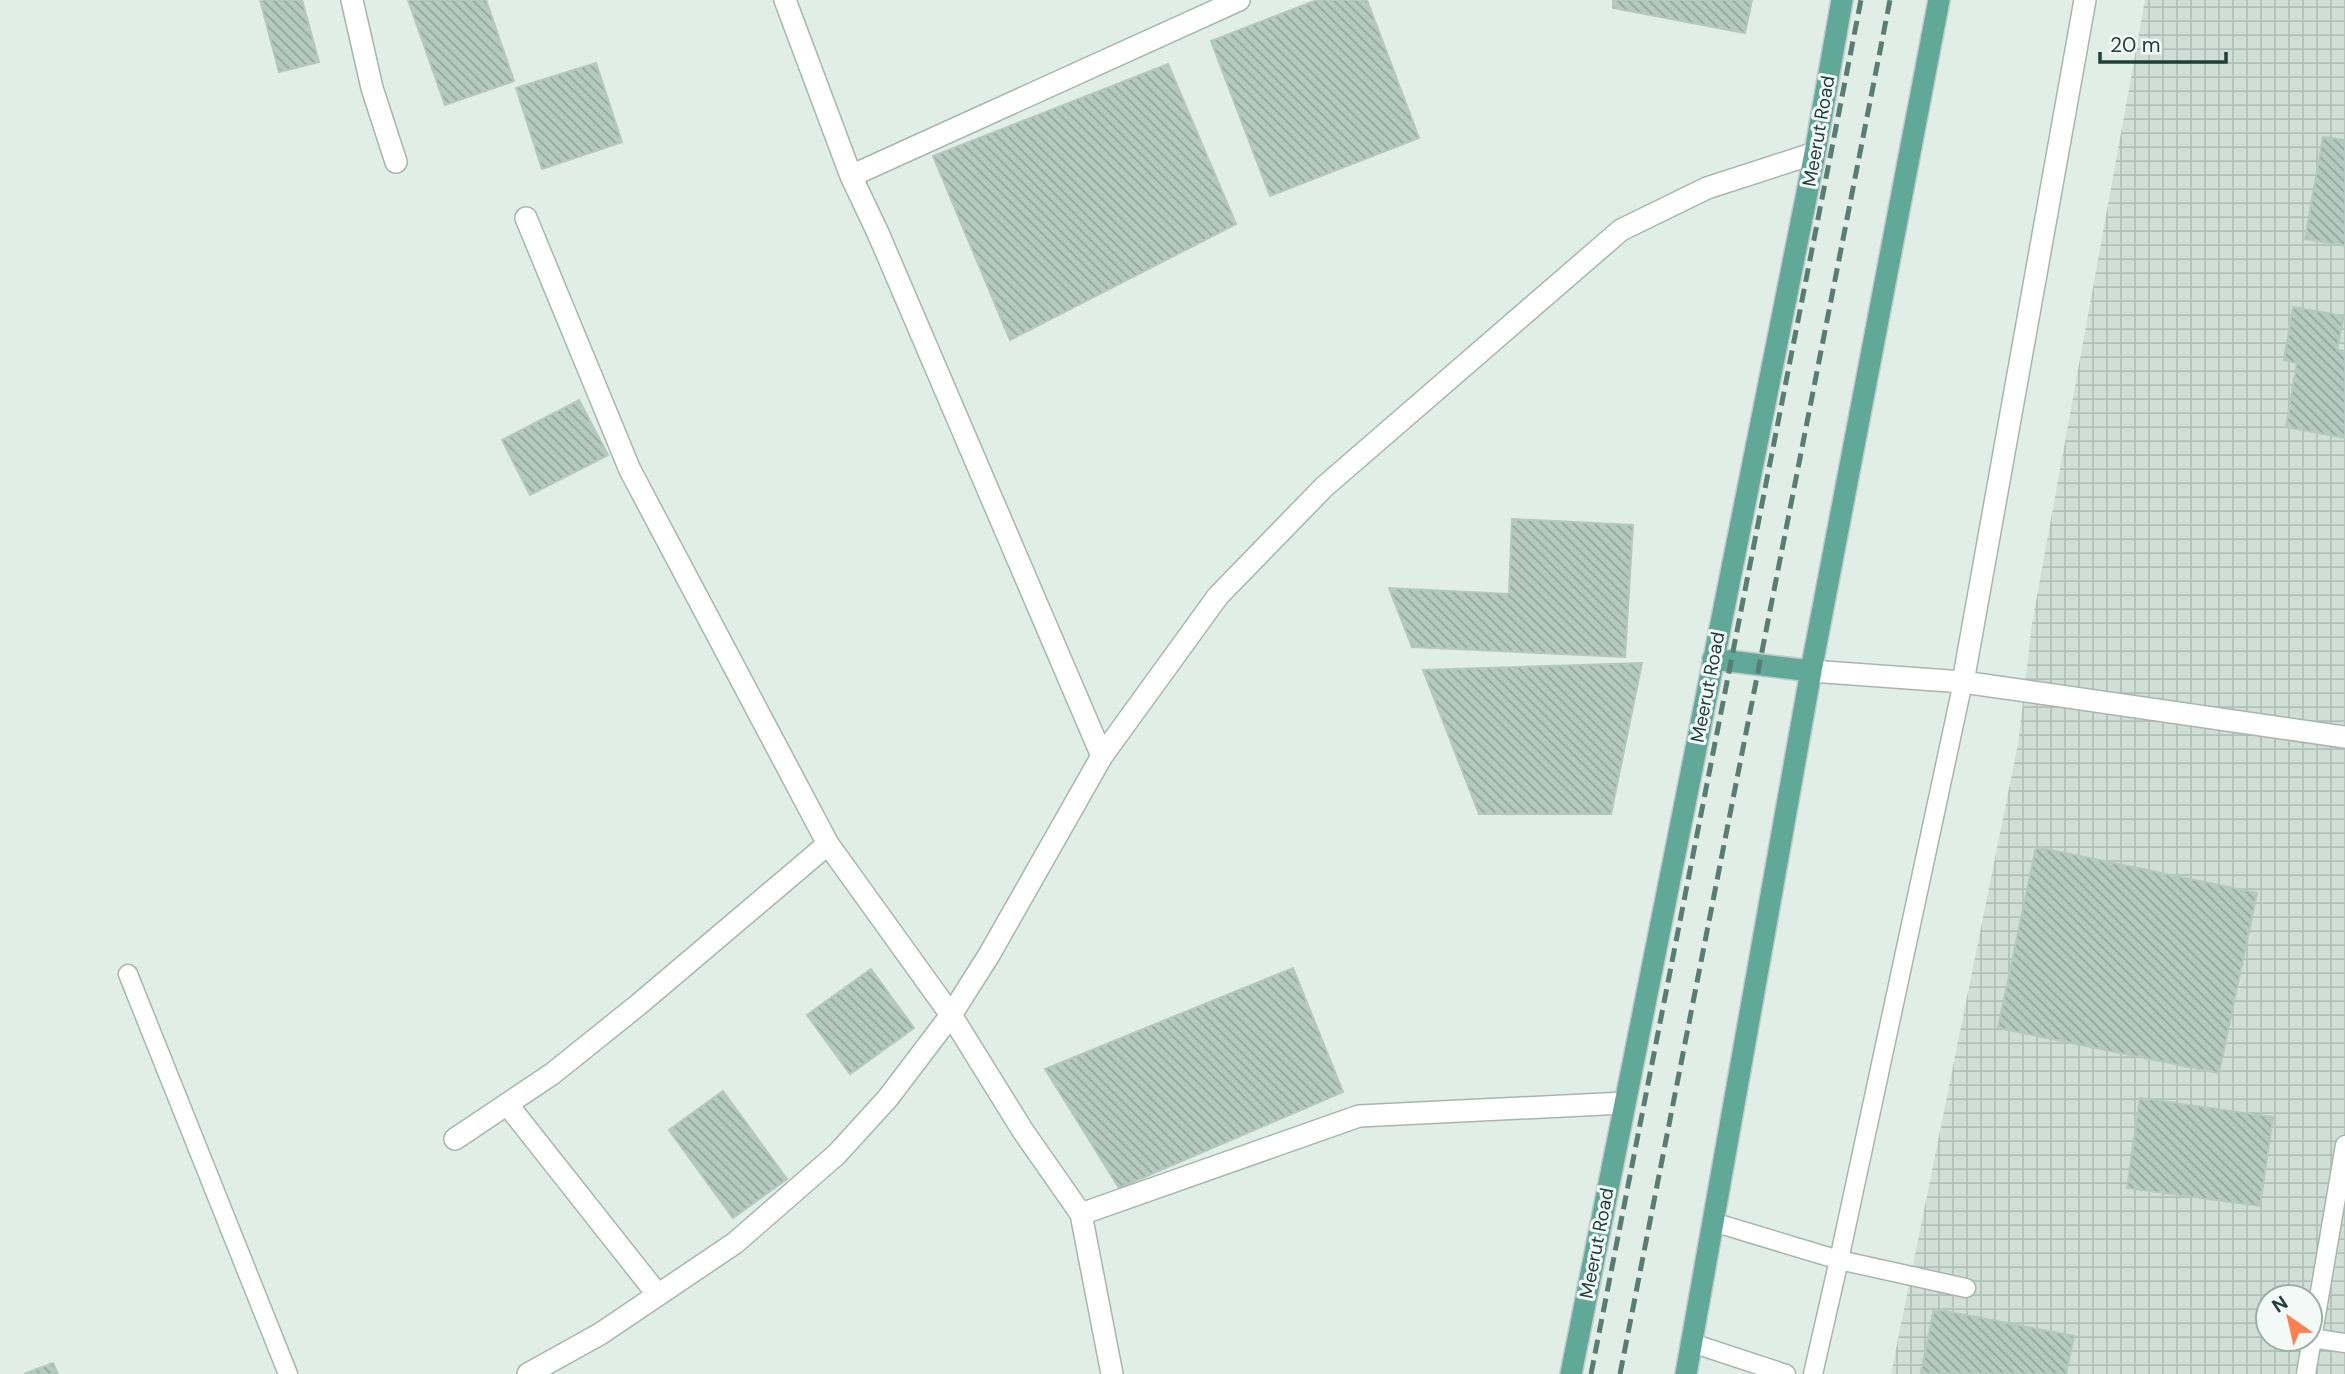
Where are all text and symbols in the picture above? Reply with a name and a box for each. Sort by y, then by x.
scale bar [2100,21,2226,65]
text: 20 m [2110,31,2161,59]
street label: Meerut Road [1796,74,1841,189]
street label: Meerut Road [1685,630,1730,745]
street label: Meerut Road [1574,1186,1619,1301]
north arrow [2254,1283,2324,1353]
text: N [2267,1290,2293,1319]

